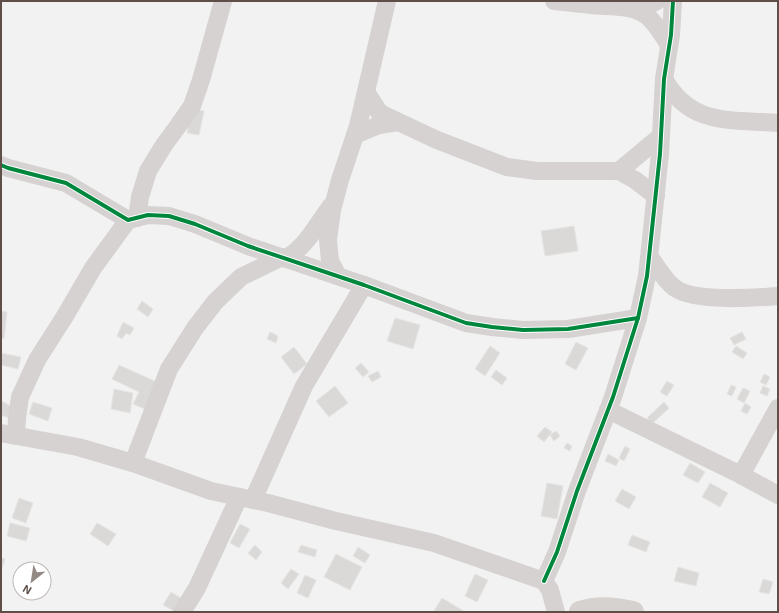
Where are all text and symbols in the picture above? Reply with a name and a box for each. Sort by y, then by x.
north arrow [12,561,52,601]
text: N [20,582,33,598]

